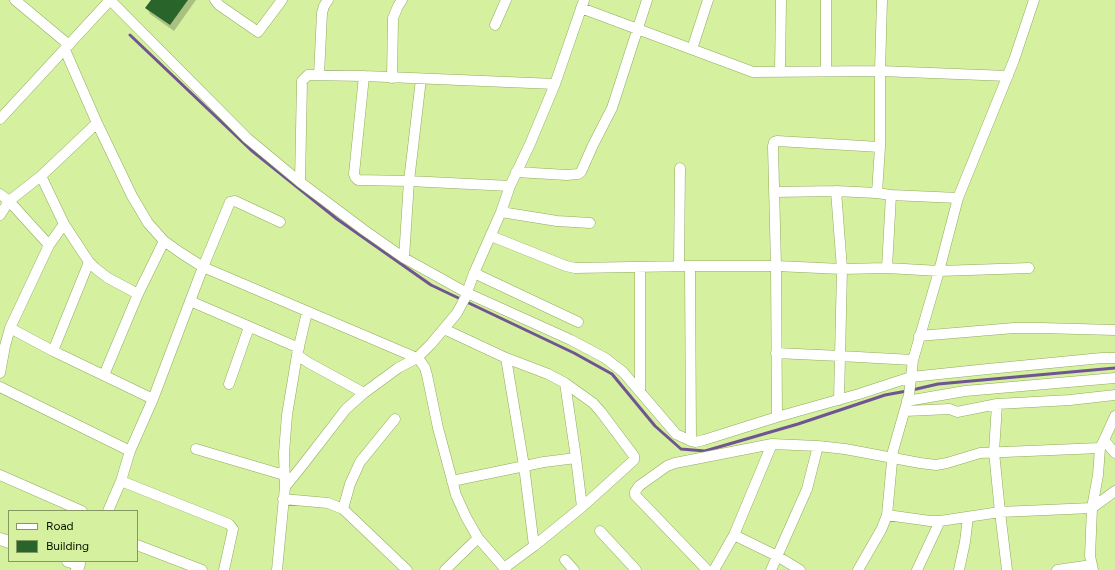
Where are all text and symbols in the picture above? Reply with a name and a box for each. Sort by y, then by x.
legend [8,510,138,562]
text: Road [46,519,74,533]
text: Building [46,539,89,553]

